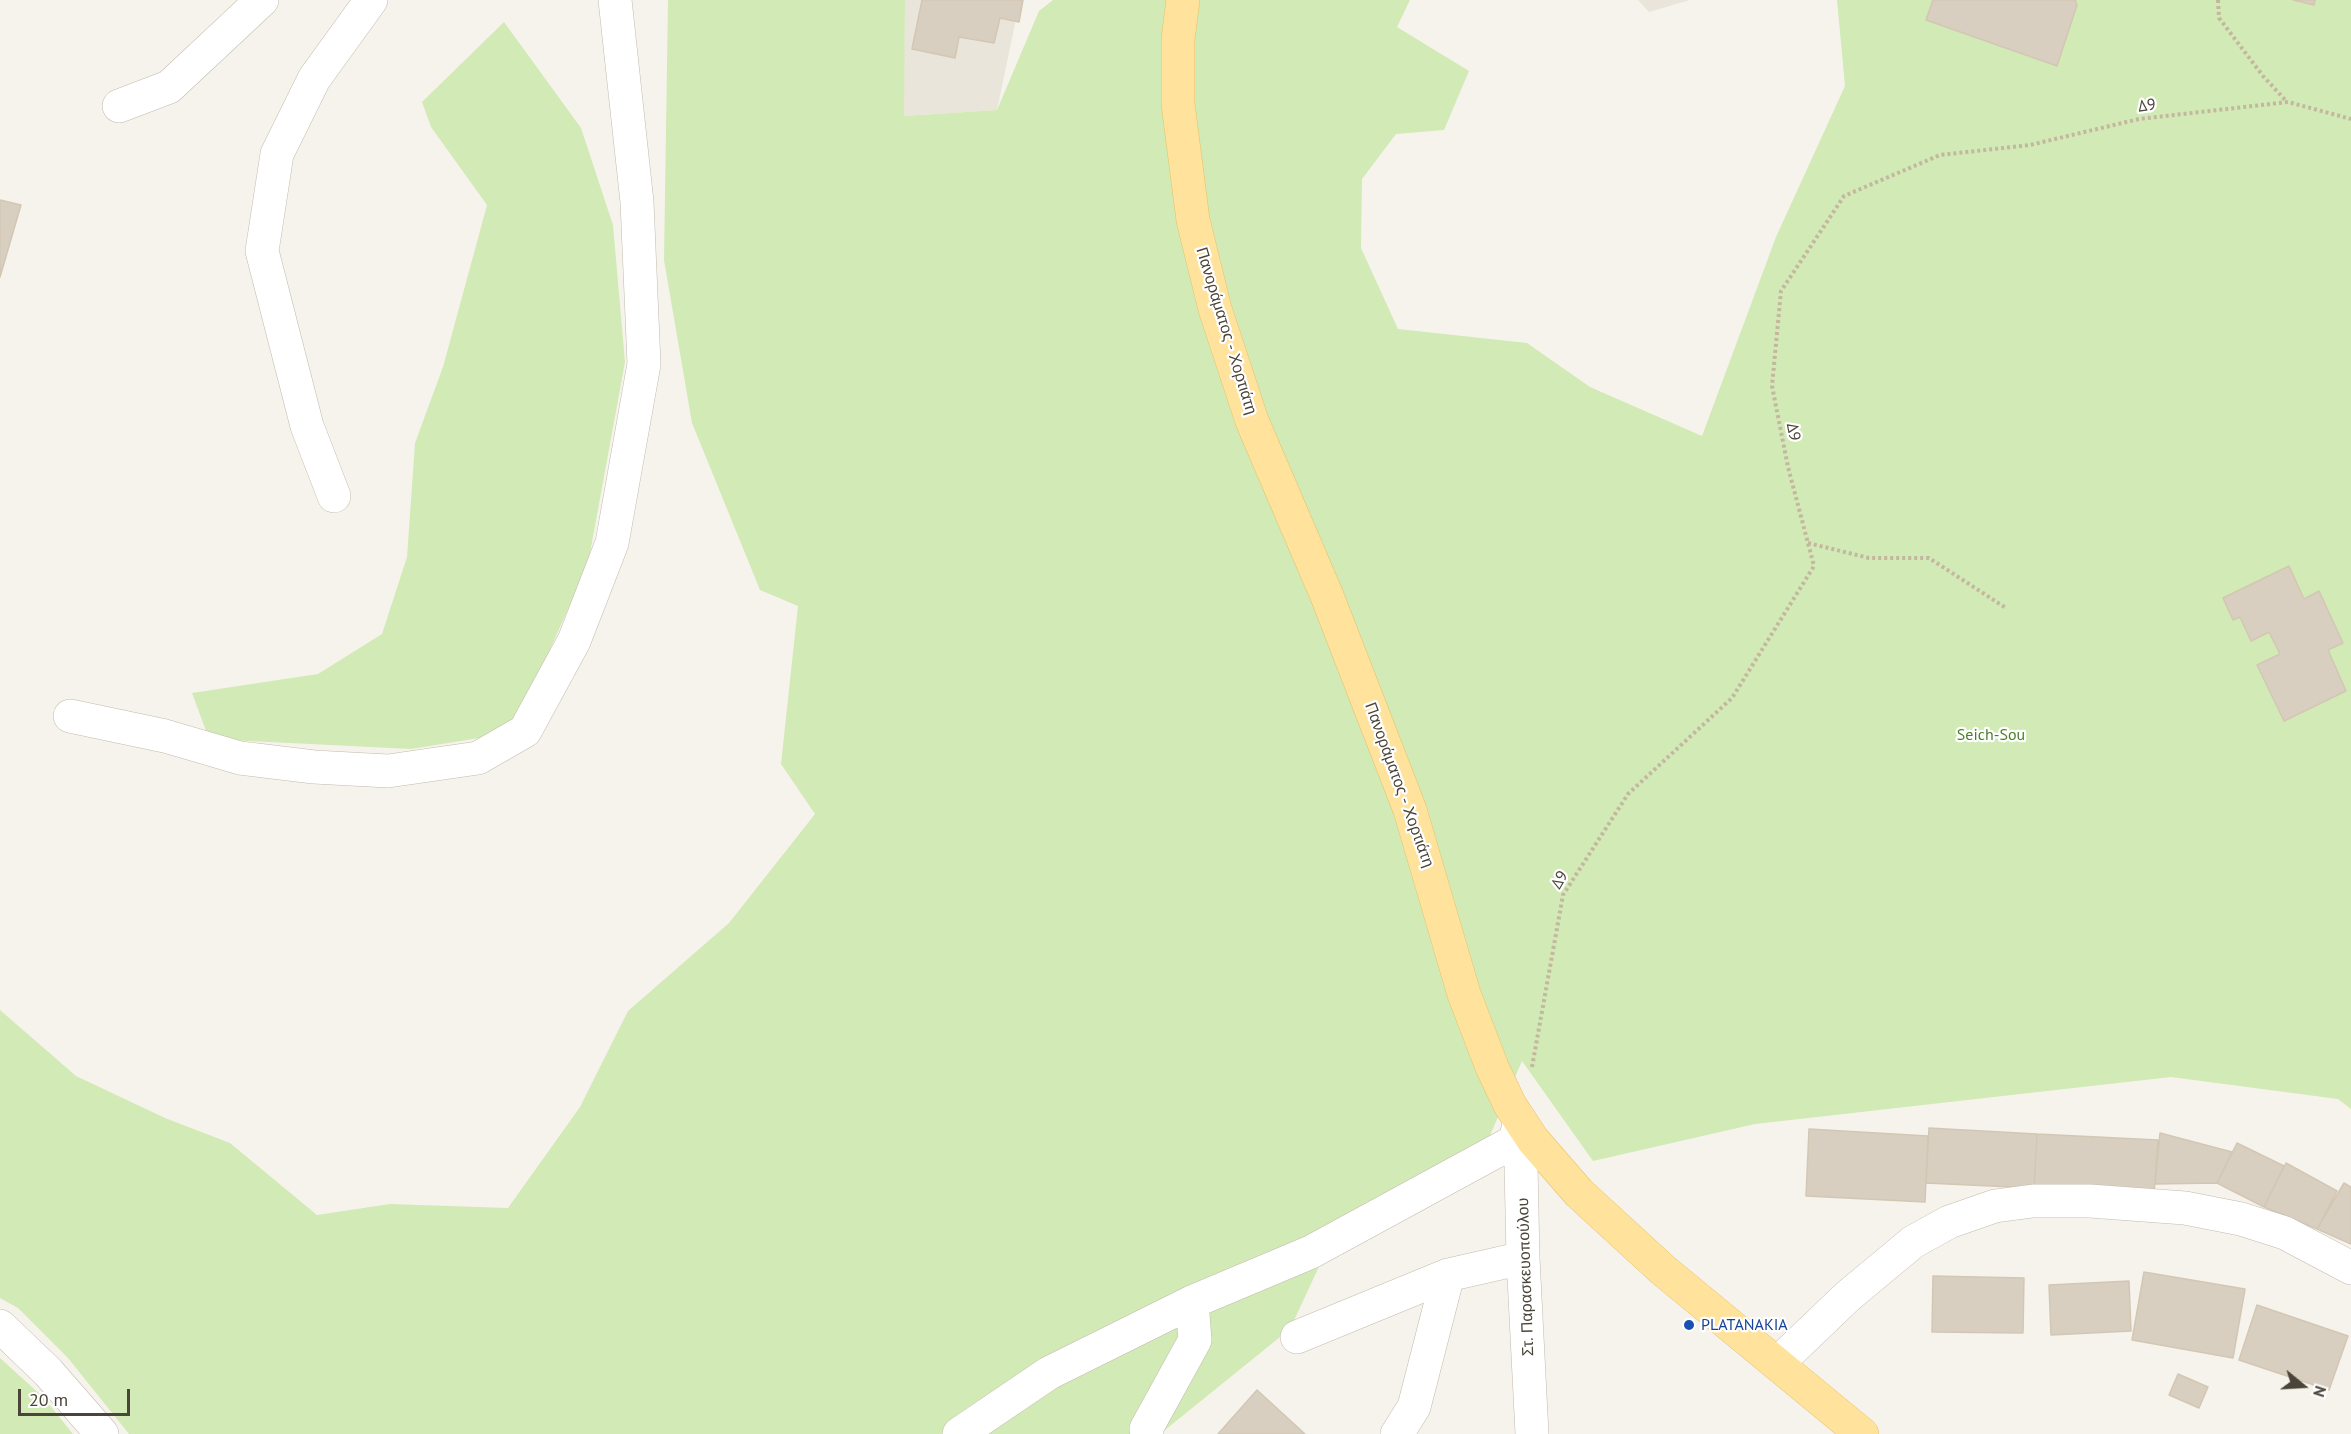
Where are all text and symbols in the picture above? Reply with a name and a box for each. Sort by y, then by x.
street label: Δ9 [2137,95,2157,117]
street label: Πανοράματος - Χορτιάτη [1191,245,1261,417]
street label: Δ9 [1782,421,1804,443]
street label: Πανοράματος - Χορτιάτη [1360,700,1438,870]
park label: Seich-Sou [1957,725,2025,745]
street label: Δ9 [1547,867,1573,893]
street label: Στ. Παρασκευοπούλου [1514,1197,1538,1357]
place label: PLATANAKIA [1701,1315,1788,1335]
marker: PLATANAKIA [1682,1318,1696,1332]
north arrow [2273,1356,2333,1416]
scale bar [21,1377,134,1415]
text: N [2309,1383,2331,1400]
text: 20 m [29,1388,68,1411]

